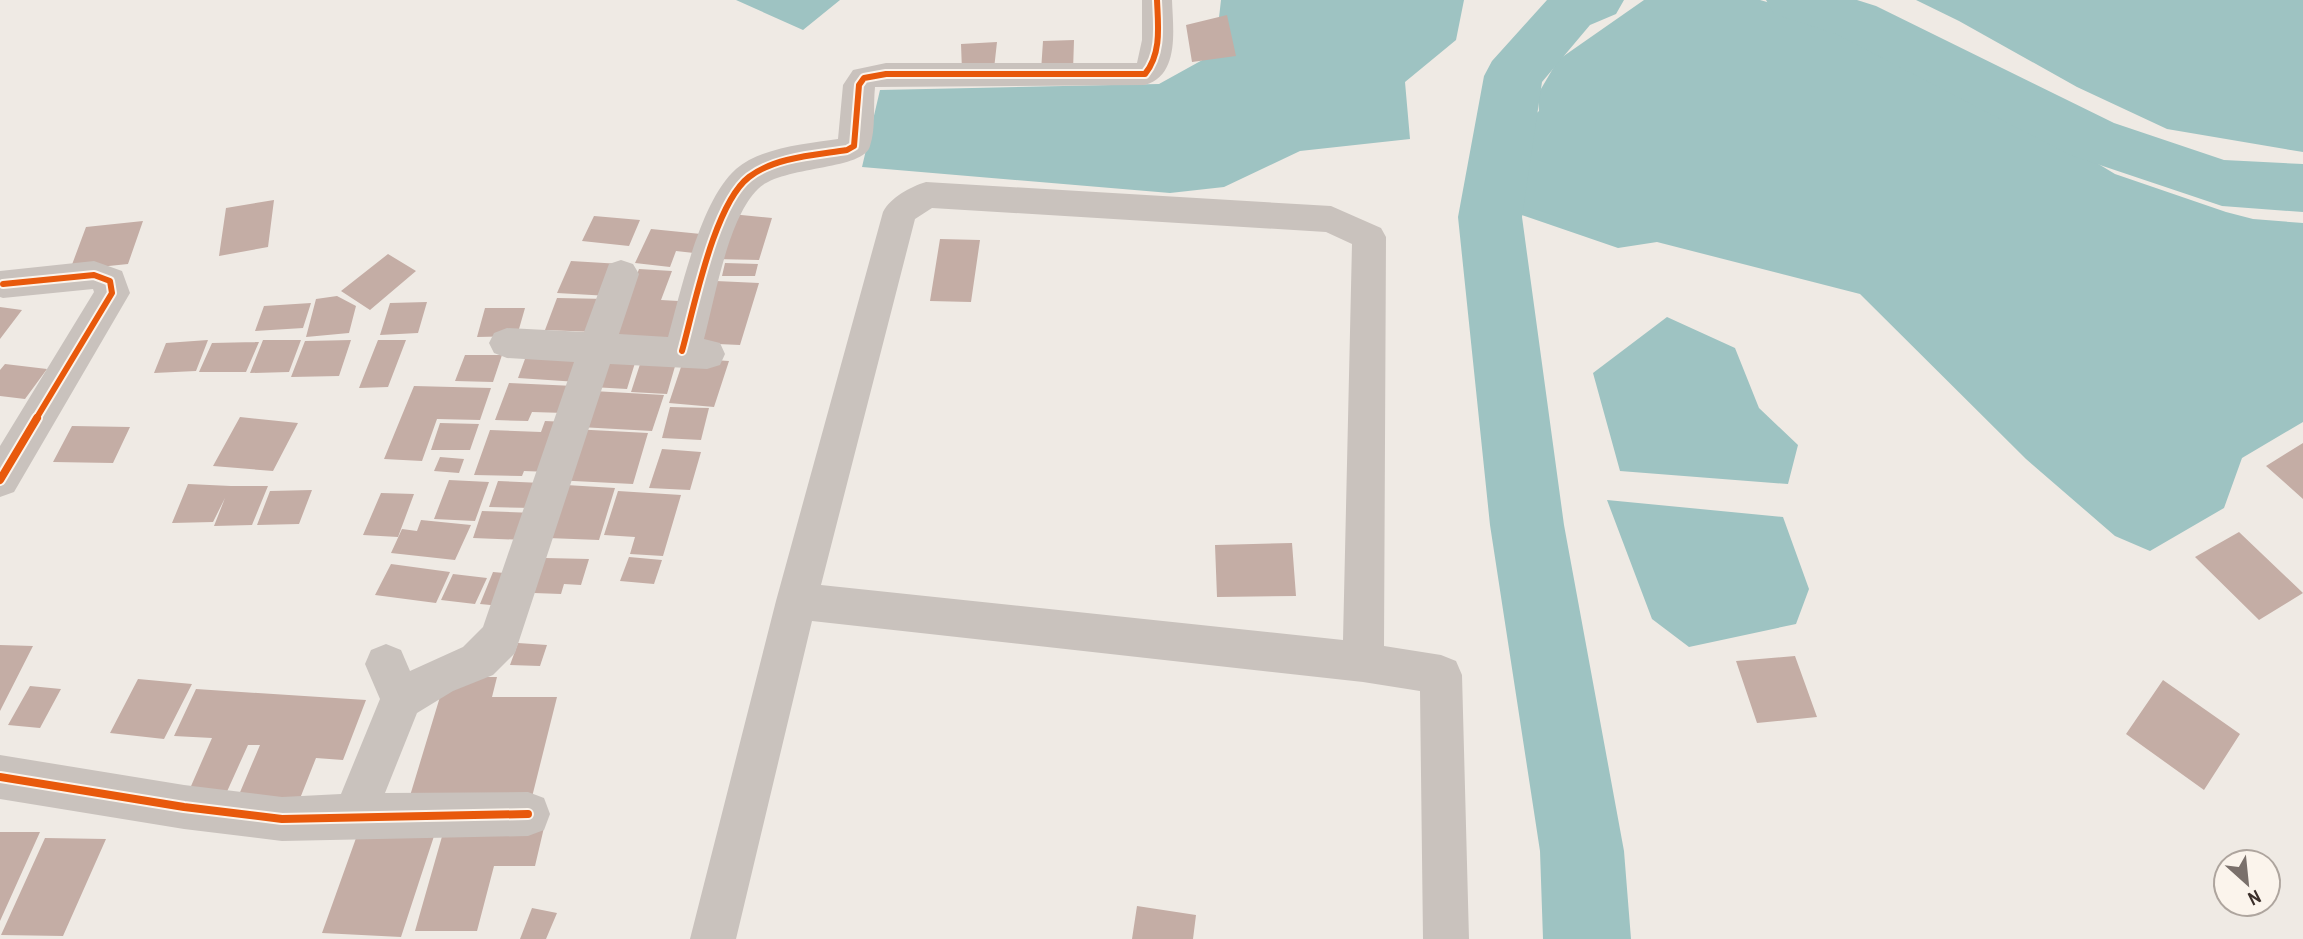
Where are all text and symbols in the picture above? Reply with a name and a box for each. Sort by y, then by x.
north arrow [2212,848,2282,918]
text: N [2244,884,2266,912]

